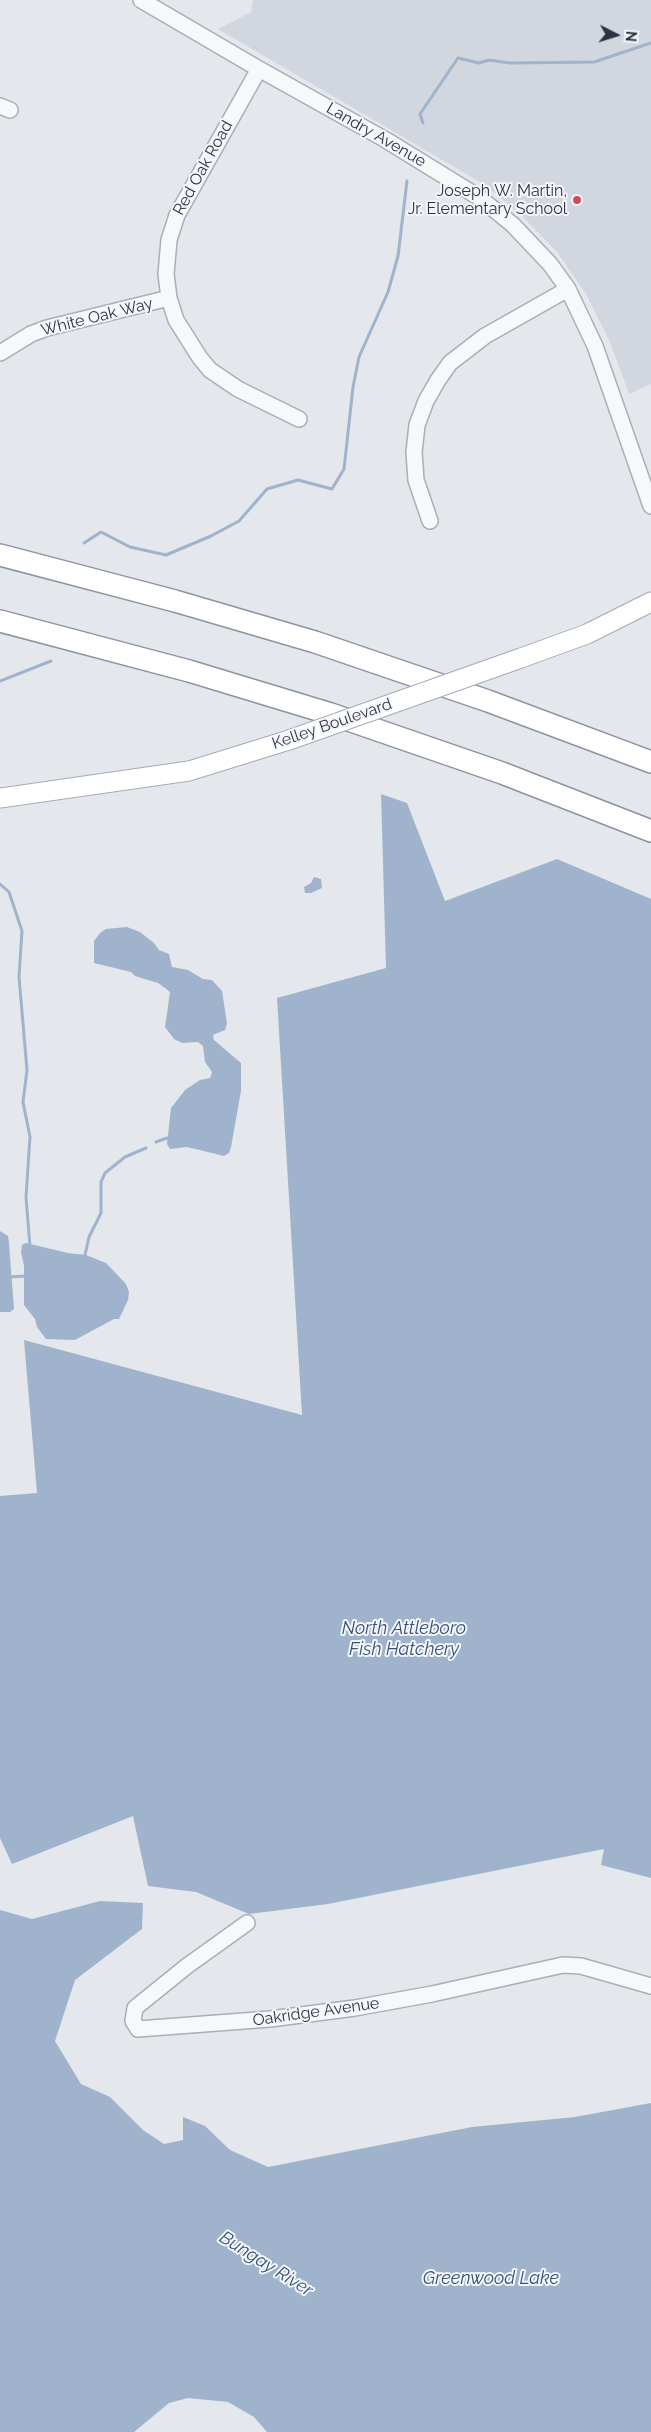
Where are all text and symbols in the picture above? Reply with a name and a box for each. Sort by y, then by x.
north arrow [591,10,641,60]
text: N [623,30,639,42]
street label: Landry Avenue [323,99,429,171]
street label: Red Oak Road [169,117,237,219]
place label: Joseph W. Martin, Jr. Elementary School [408,181,567,219]
marker: Joseph W. Martin, Jr. Elementary School [571,194,583,206]
street label: White Oak Way [39,294,155,340]
street label: Kelley Boulevard [270,695,394,753]
water label: North Attleboro Fish Hatchery [342,1618,466,1660]
street label: Oakridge Avenue [251,1994,381,2030]
water label: Bungay River [215,2227,317,2301]
water label: Greenwood Lake [423,2268,559,2290]

